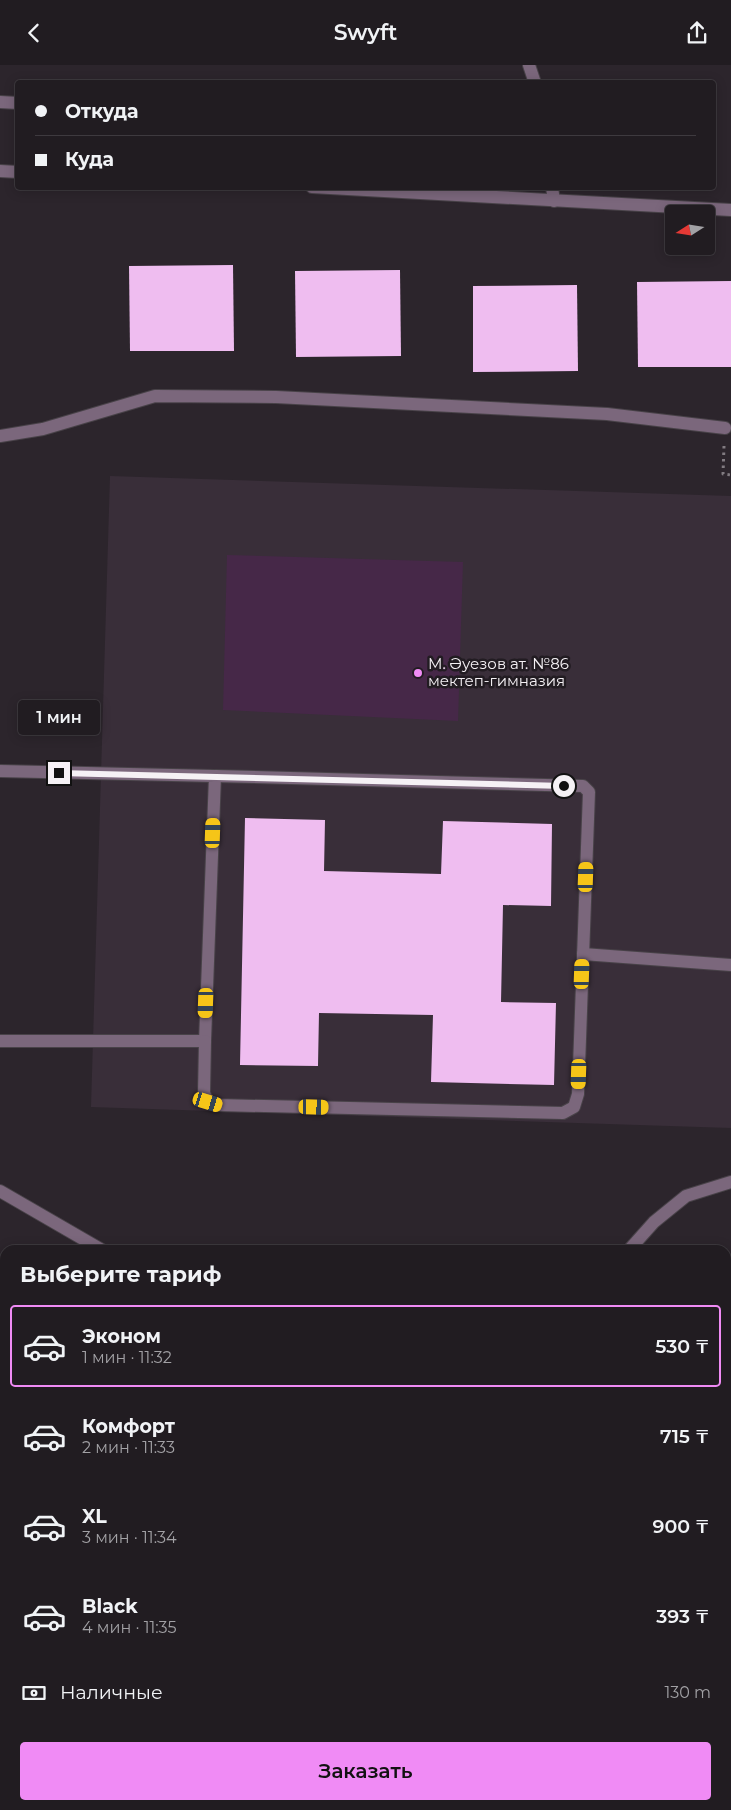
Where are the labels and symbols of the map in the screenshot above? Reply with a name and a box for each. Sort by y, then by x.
north arrow [665,205,715,255]
place label: М. Әуезов ат. №86 мектеп-гимназия [428,654,569,690]
marker: М. Әуезов ат. №86 мектеп-гимназия [412,667,424,679]
callout: 1 мин [18,701,100,735]
route end [48,762,70,784]
route start [553,775,575,797]
car [204,818,221,848]
car [577,862,594,892]
car [573,959,590,989]
car [197,988,214,1018]
car [570,1059,587,1089]
car [191,1090,224,1114]
car [298,1099,329,1115]

